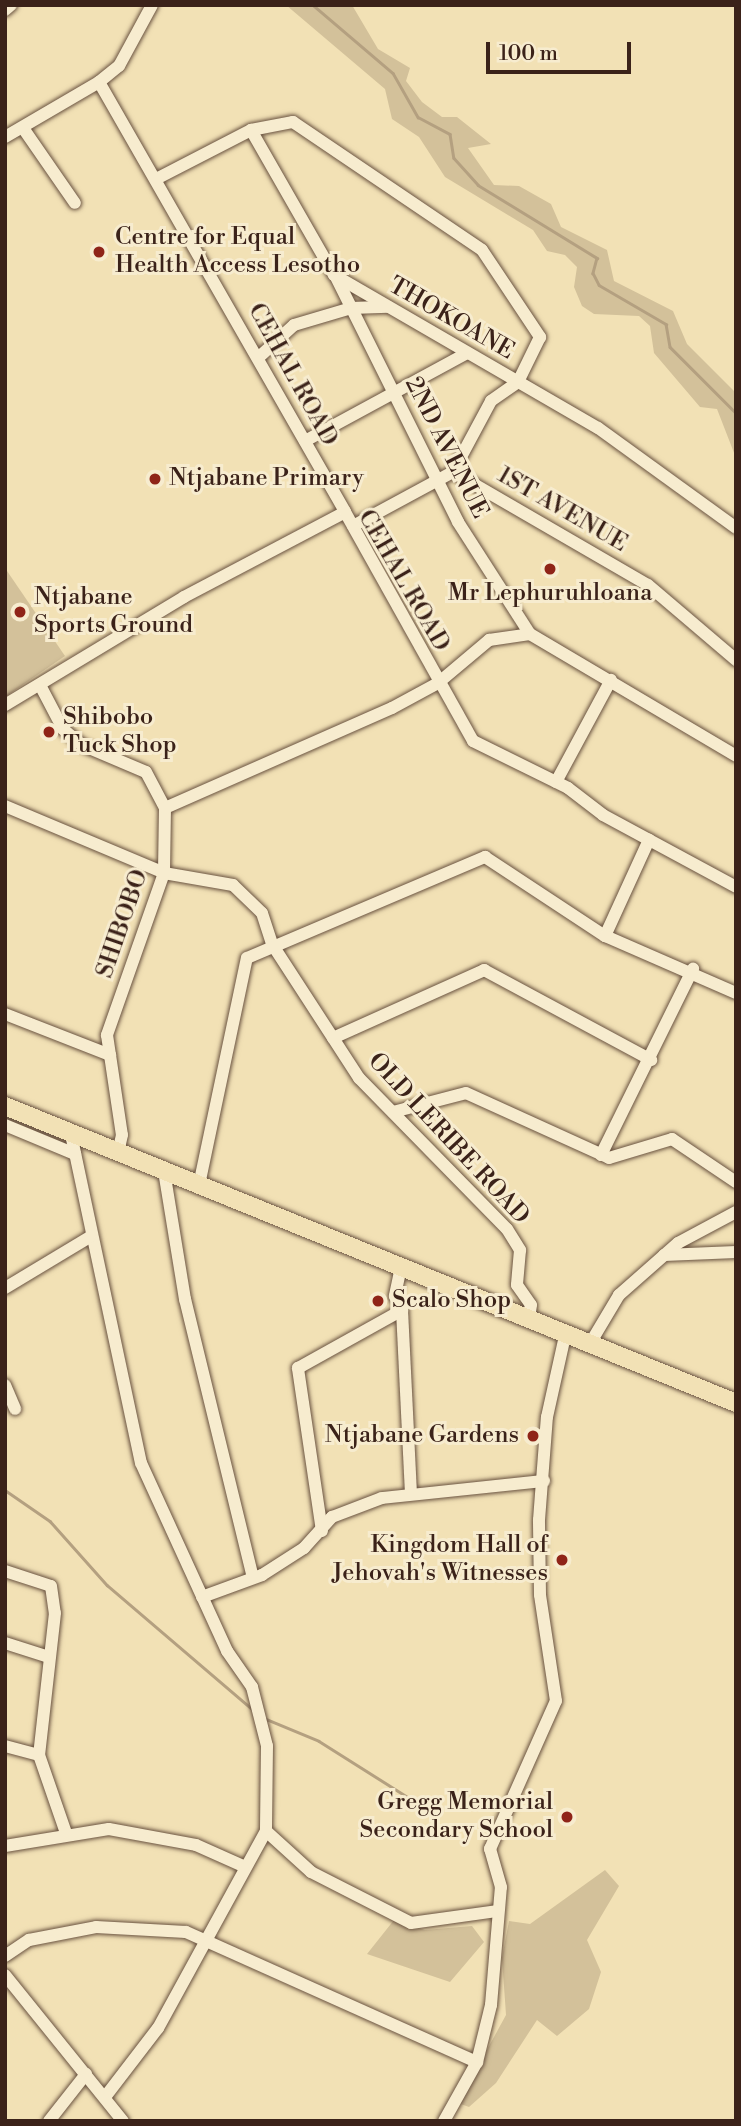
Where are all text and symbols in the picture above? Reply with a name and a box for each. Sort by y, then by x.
scale bar [489,28,634,72]
text: 100 m [499,41,558,67]
place label: Centre for Equal Health Access Lesotho [115,224,360,280]
marker: Centre for Equal Health Access Lesotho [89,242,109,262]
street label: THOKOANE [383,272,519,366]
street label: CEHAL ROAD [241,299,343,451]
street label: 2ND AVENUE [398,373,494,523]
street label: 1ST AVENUE [492,461,632,559]
place label: Ntjabane Primary [169,465,364,493]
marker: Ntjabane Primary [147,471,163,487]
street label: CEHAL ROAD [351,505,455,657]
marker: Mr Lephuruhloana [542,561,558,577]
place label: Mr Lephuruhloana [448,580,652,608]
place label: Ntjabane Sports Ground [34,584,193,640]
marker: Ntjabane Sports Ground [12,604,28,620]
place label: Shibobo Tuck Shop [63,704,177,760]
marker: Shibobo Tuck Shop [41,724,57,740]
street label: SHIBOBO [91,866,155,982]
street label: OLD LERIBE ROAD [361,1047,535,1231]
place label: Scalo Shop [392,1287,511,1315]
marker: Scalo Shop [370,1293,386,1309]
place label: Ntjabane Gardens [325,1422,519,1450]
marker: Ntjabane Gardens [525,1428,541,1444]
place label: Kingdom Hall of Jehovah's Witnesses [332,1532,548,1588]
marker: Kingdom Hall of Jehovah's Witnesses [554,1552,570,1568]
place label: Gregg Memorial Secondary School [359,1789,553,1845]
marker: Gregg Memorial Secondary School [559,1809,575,1825]

